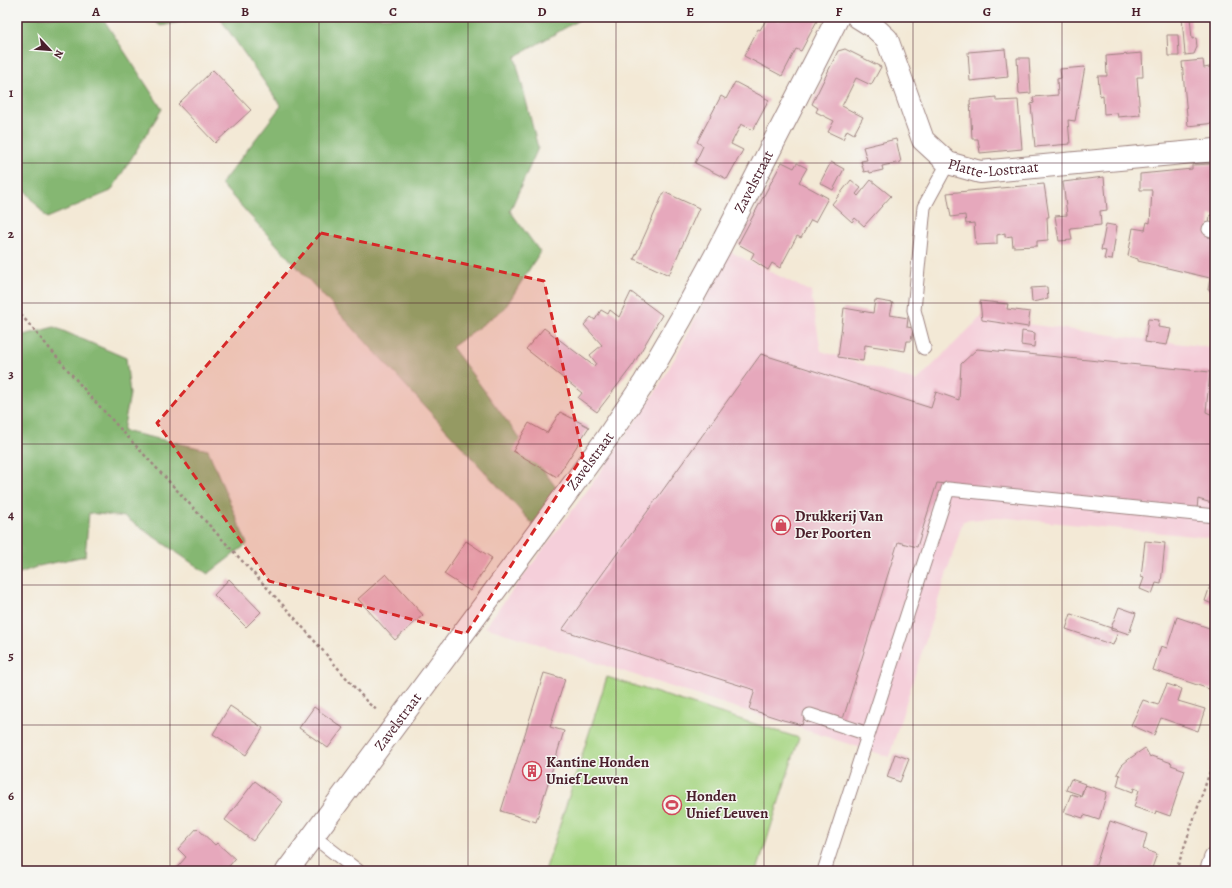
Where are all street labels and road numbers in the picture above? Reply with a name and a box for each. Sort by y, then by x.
street label: Zavelstraat [729,147,778,216]
street label: Platte-Lostraat [946,154,1039,182]
street label: Zavelstraat [562,428,618,494]
street label: Zavelstraat [370,688,426,755]

